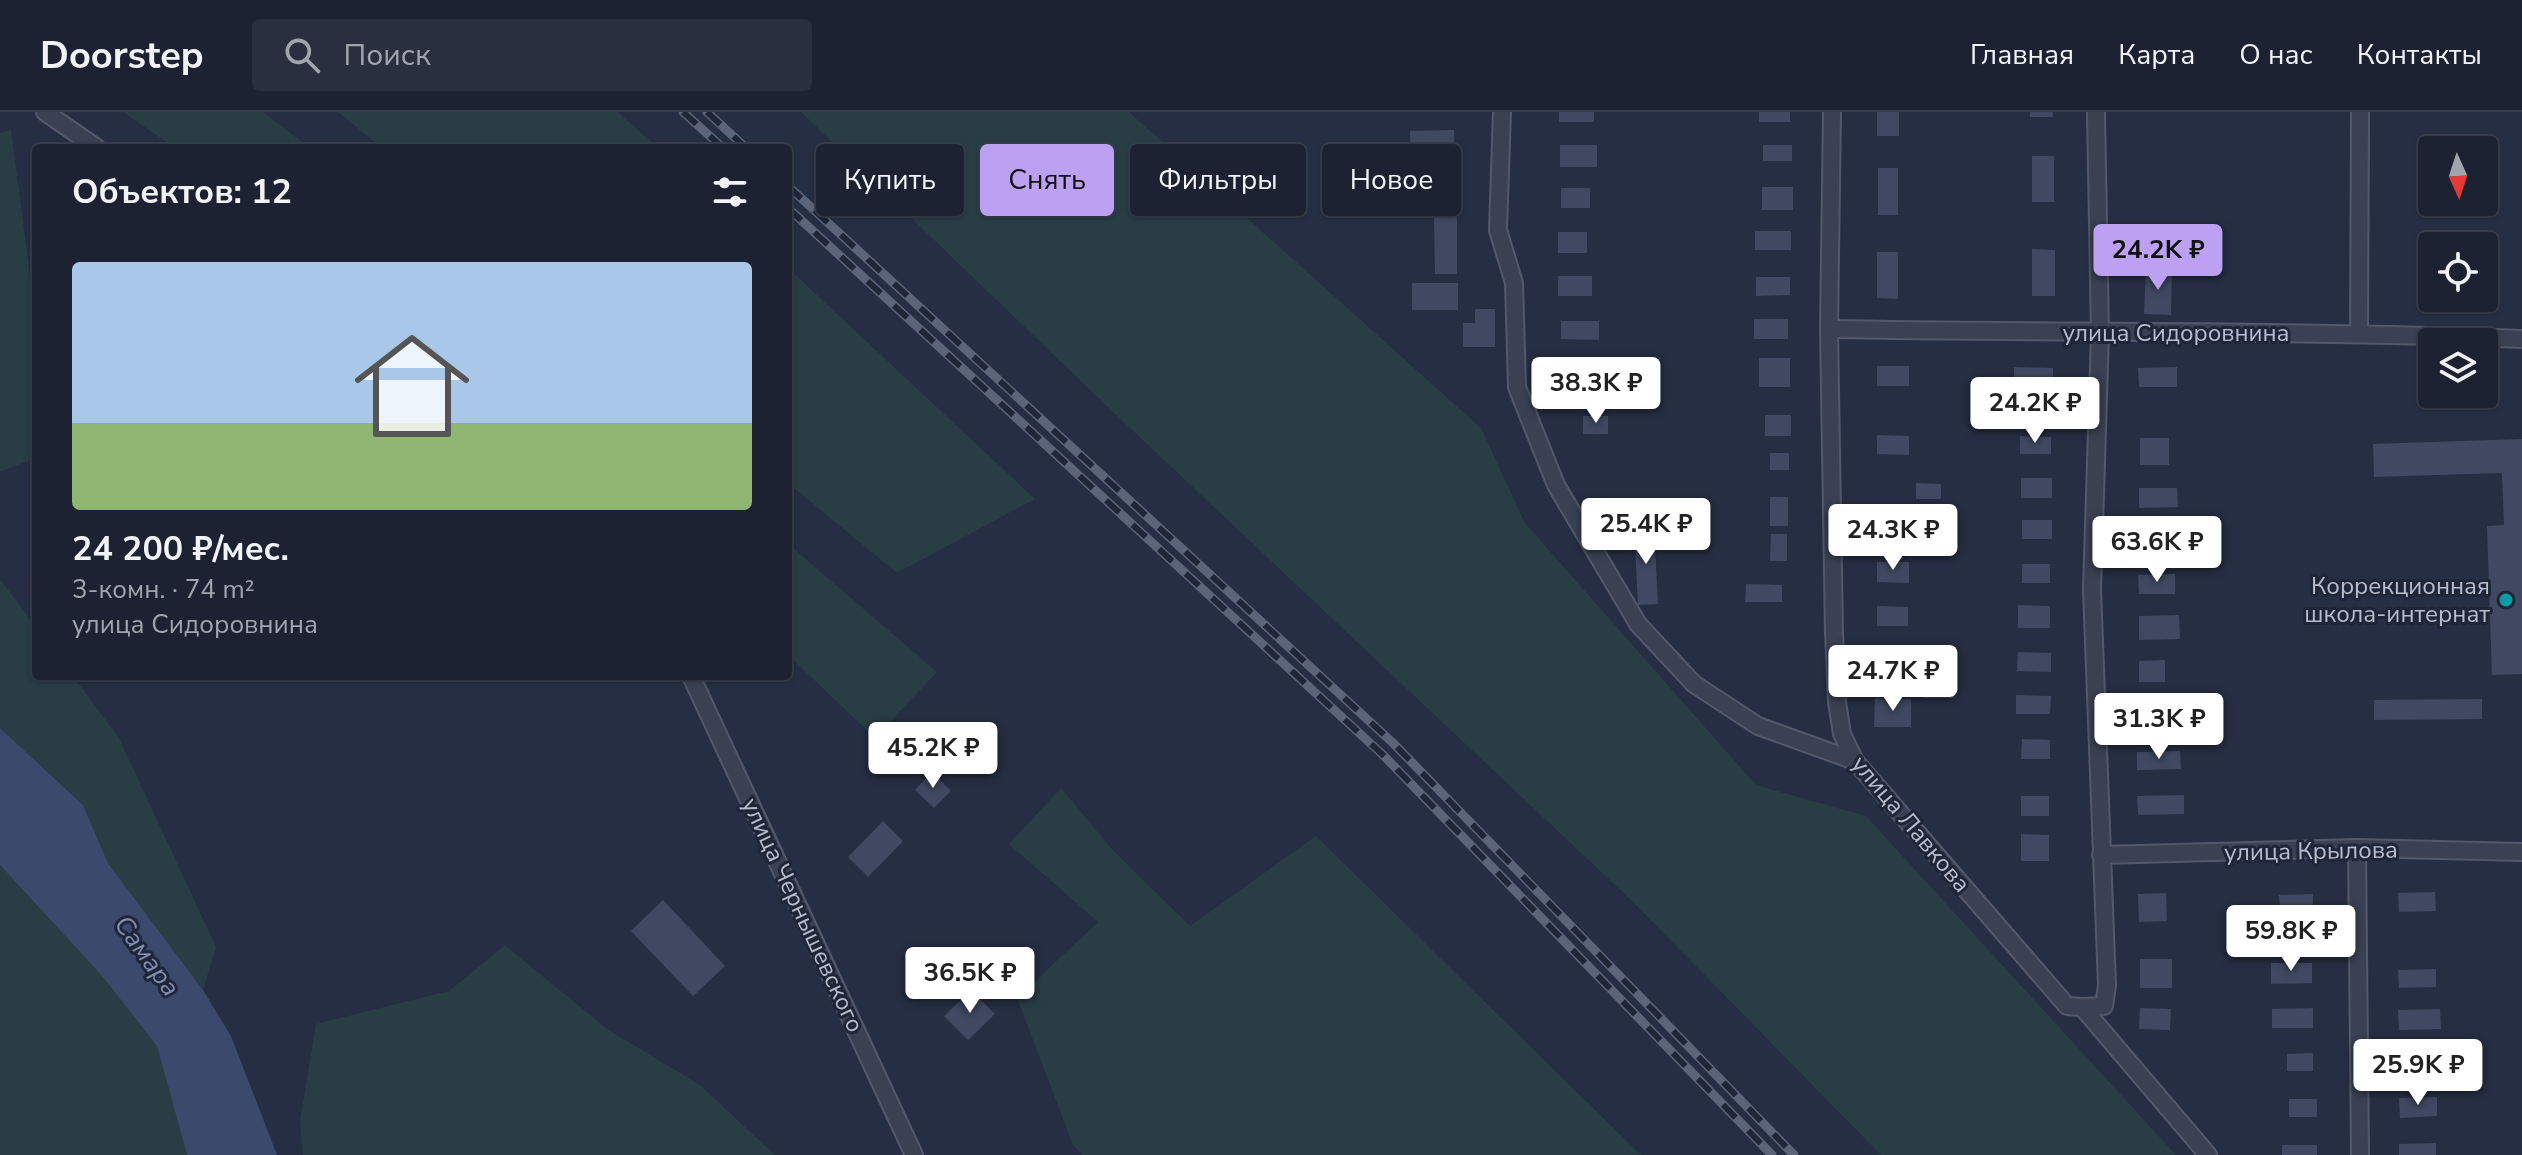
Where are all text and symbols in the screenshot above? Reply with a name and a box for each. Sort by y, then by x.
search box [252,19,812,91]
text: Doorstep [40,30,204,81]
icon: search [280,33,324,77]
text: Поиск [344,35,431,76]
text: Главная [1970,36,2074,74]
text: Карта [2118,36,2195,74]
text: О нас [2239,36,2313,74]
text: Контакты [2357,36,2482,74]
north arrow [2418,136,2498,216]
map controls [2418,136,2498,408]
chip: Купить [816,144,964,216]
chip: Снять [980,144,1114,216]
chip: Фильтры [1130,144,1306,216]
chip: Новое [1322,144,1461,216]
text: Объектов: 12 [72,169,292,215]
icon: filters [708,170,752,214]
pin: 24.2K ₽ [2084,224,2232,292]
text: 24.2K ₽ [2111,232,2205,267]
button: locate [2418,232,2498,312]
icon: home [340,314,484,458]
street label: улица Сидоровнина [2062,317,2290,349]
button: layers [2418,328,2498,408]
pin: 38.3K ₽ [1522,357,1670,425]
text: 38.3K ₽ [1549,365,1643,400]
pin: 24.2K ₽ [1961,377,2109,445]
text: 24.2K ₽ [1988,385,2082,420]
pin: 25.4K ₽ [1572,498,1720,566]
pin: 24.3K ₽ [1819,504,1967,572]
text: 25.4K ₽ [1599,506,1693,541]
text: 24.3K ₽ [1846,512,1940,547]
pin: 63.6K ₽ [2083,516,2231,584]
text: 63.6K ₽ [2110,524,2204,559]
text: 24 200 ₽/мес. [72,526,289,572]
place label: Коррекционная школа-интернат [2304,570,2490,630]
text: 3-комн. · 74 m² [72,572,255,607]
marker: Коррекционная школа-интернат [2497,591,2515,609]
text: улица Сидоровнина [72,607,318,642]
pin: 24.7K ₽ [1819,645,1967,713]
text: 24.7K ₽ [1846,653,1940,688]
pin: 31.3K ₽ [2085,693,2233,761]
text: 31.3K ₽ [2112,701,2206,736]
pin: 45.2K ₽ [859,722,1007,790]
text: 45.2K ₽ [886,730,980,765]
street label: улица Лавкова [1844,749,1978,899]
street label: улица Чернышевского [735,793,871,1037]
street label: улица Крылова [2224,833,2398,869]
pin: 59.8K ₽ [2217,905,2365,973]
water label: Самара [106,909,188,1003]
text: 59.8K ₽ [2244,913,2338,948]
pin: 36.5K ₽ [896,947,1044,1015]
text: 36.5K ₽ [923,955,1017,990]
pin: 25.9K ₽ [2344,1039,2492,1107]
text: 25.9K ₽ [2371,1047,2465,1082]

